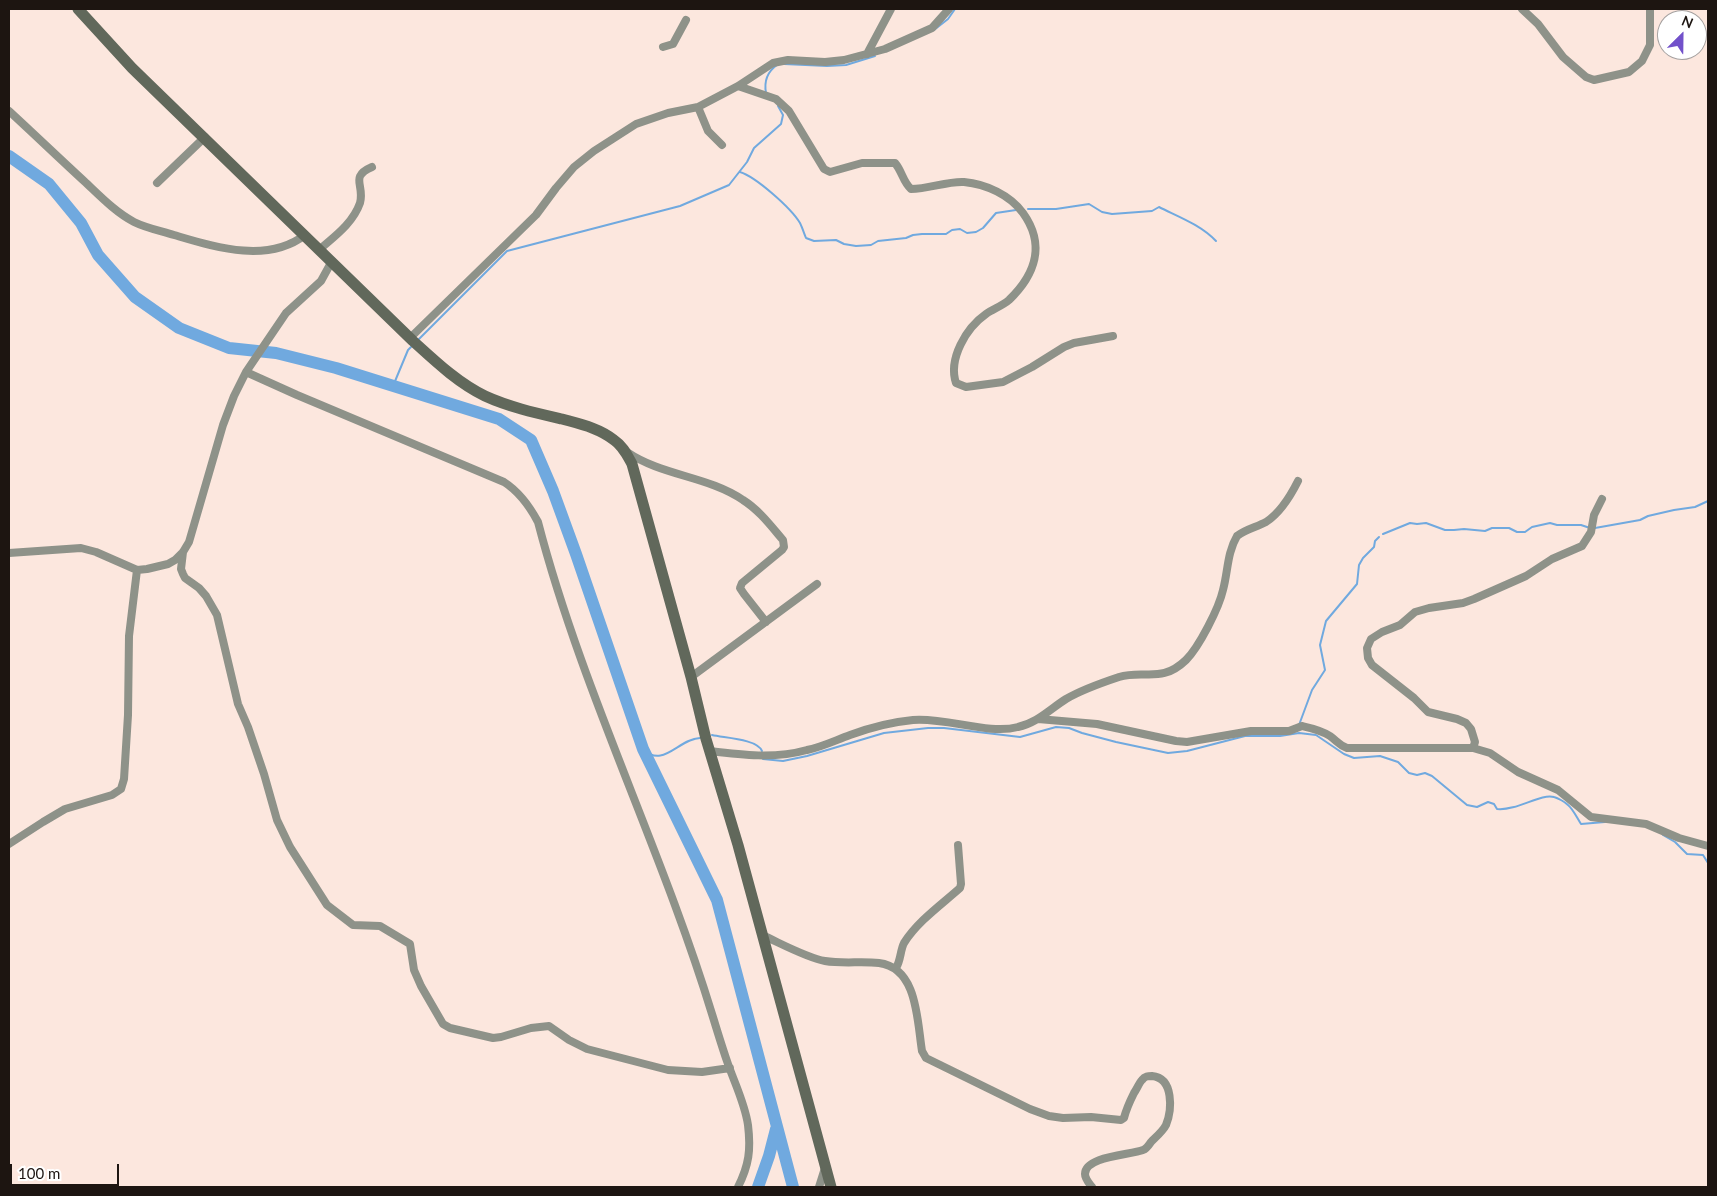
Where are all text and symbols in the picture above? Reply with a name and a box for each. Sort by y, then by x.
north arrow [1657,10,1707,60]
text: N [1679,12,1696,32]
scale bar [12,1154,121,1186]
text: 100 m [18,1164,60,1182]

